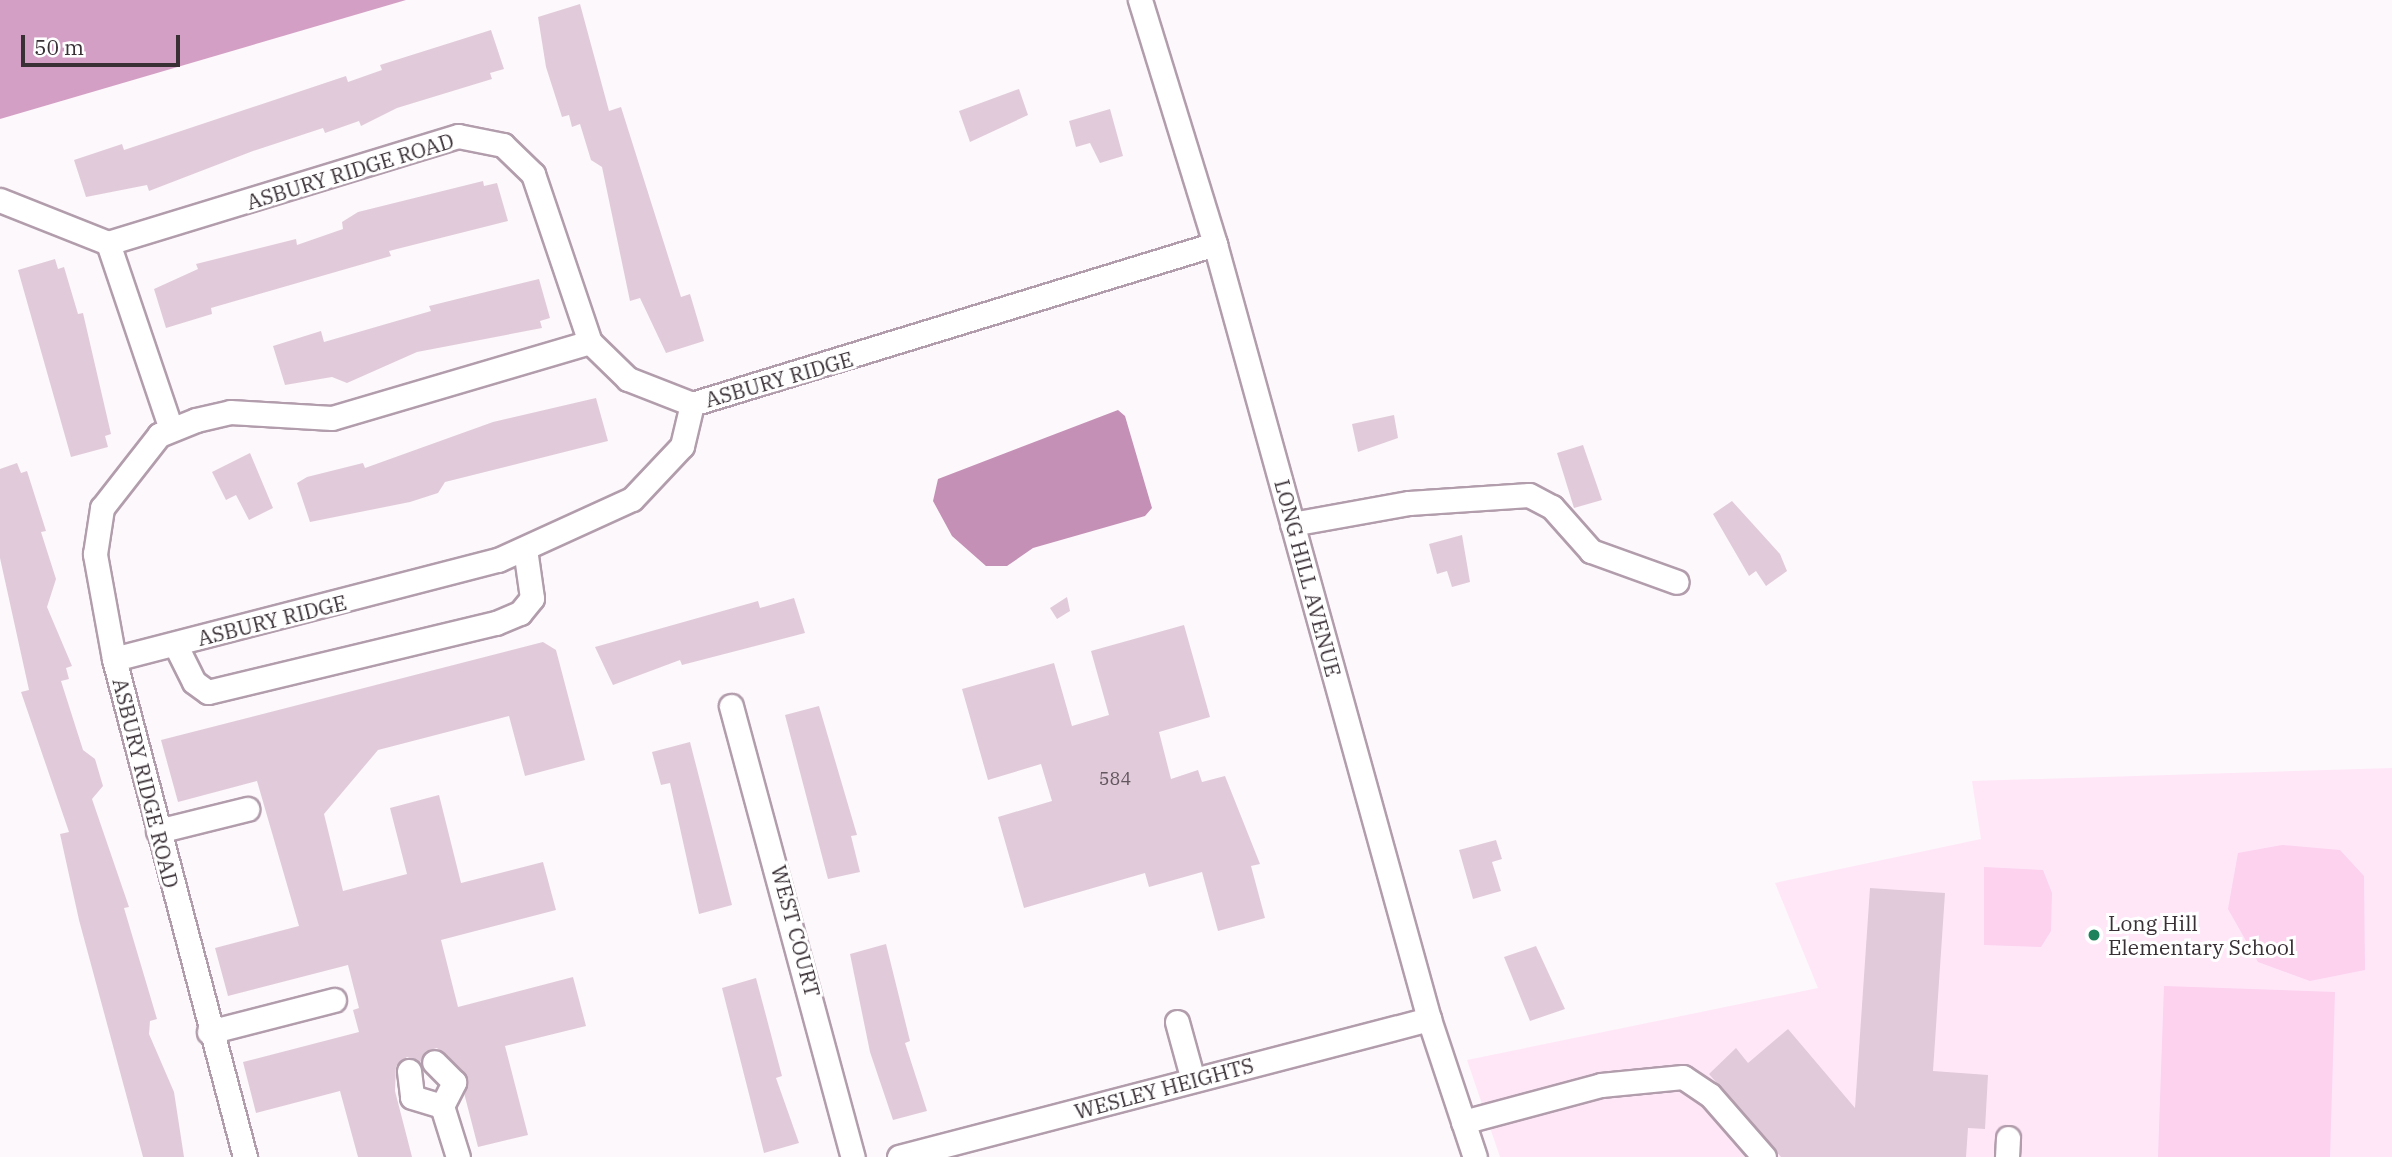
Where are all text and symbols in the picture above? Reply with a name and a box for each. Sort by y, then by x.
scale bar [24,21,184,65]
text: 50 m [34,33,84,61]
street label: ASBURY RIDGE ROAD [243,127,457,215]
street label: ASBURY RIDGE [702,346,856,412]
street label: LONG HILL AVENUE [1270,477,1346,679]
street label: ASBURY RIDGE [195,589,349,651]
street label: ASBURY RIDGE ROAD [108,675,184,891]
house number: 584 [1099,768,1131,790]
street label: WEST COURT [766,862,826,1000]
place label: Long Hill Elementary School [2108,910,2295,960]
marker: Long Hill Elementary School [2086,927,2102,943]
street label: WESLEY HEIGHTS [1072,1052,1256,1124]

